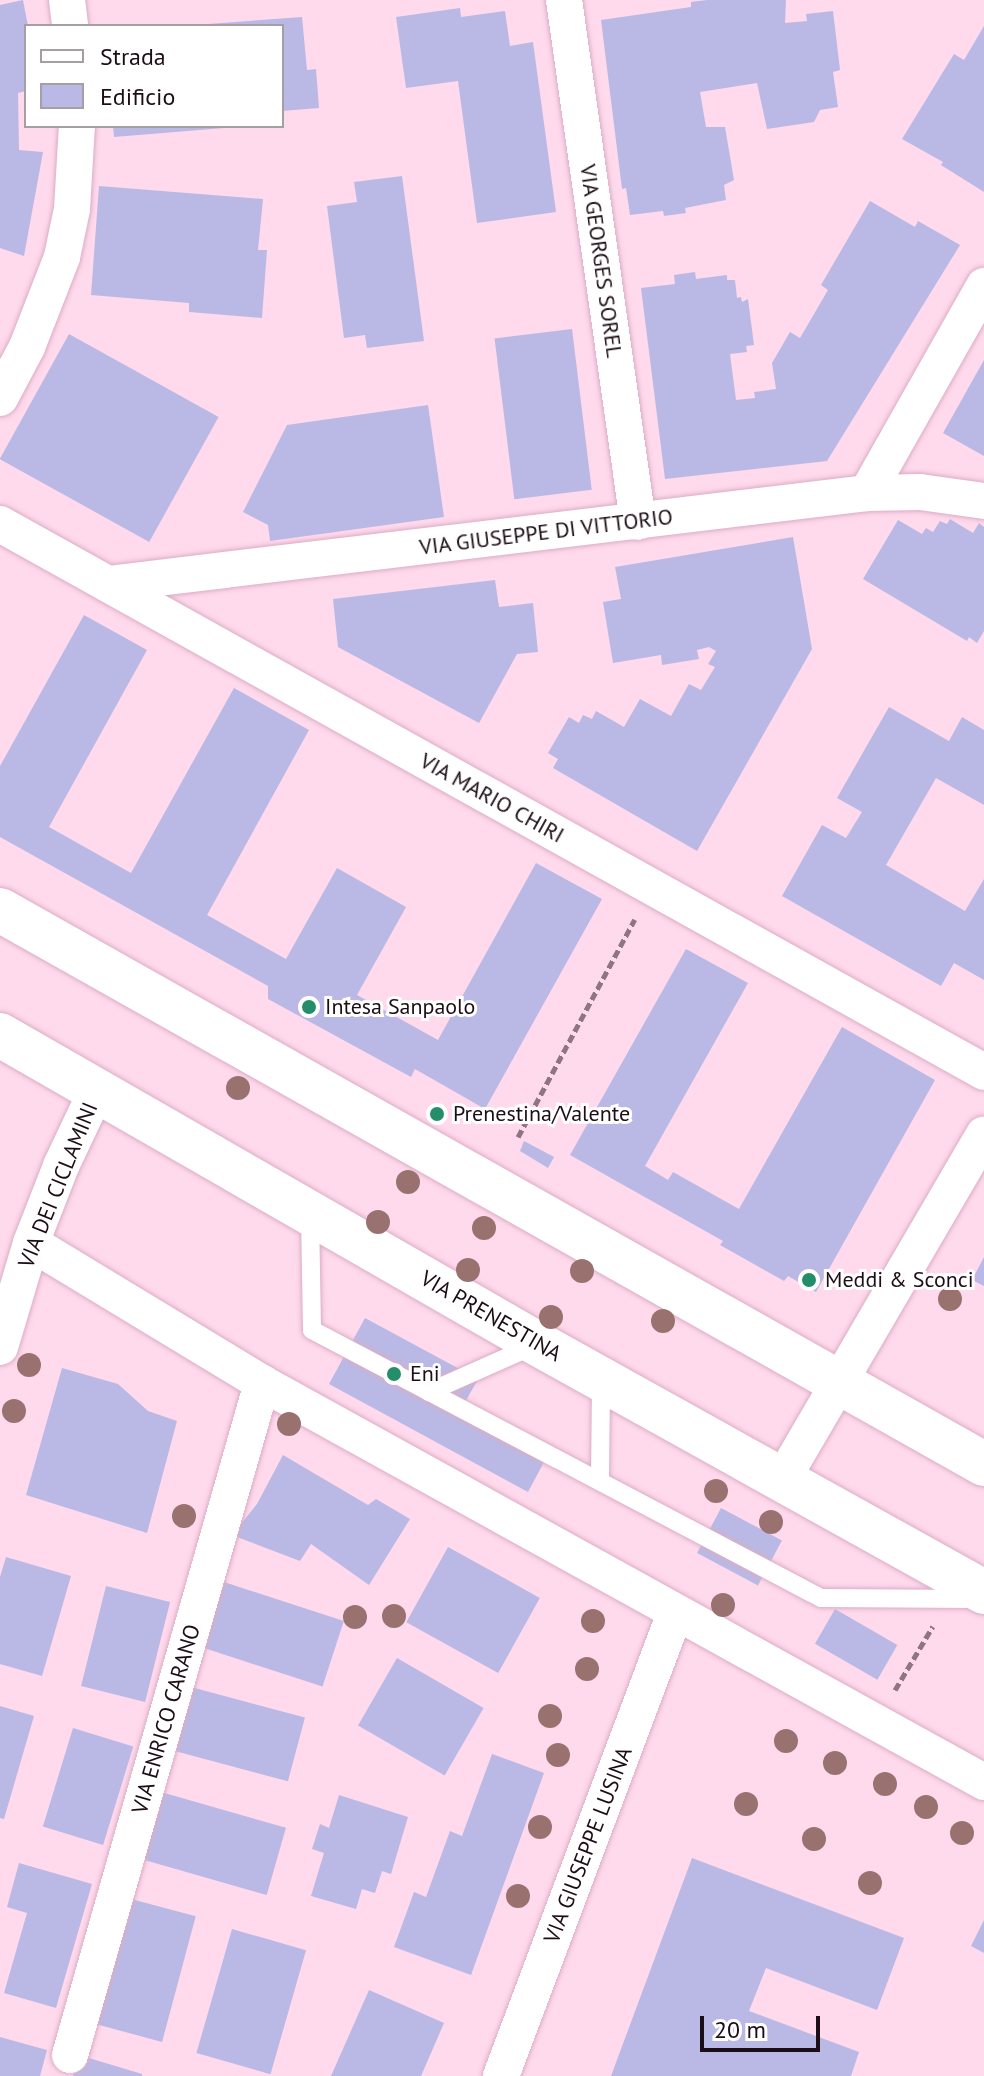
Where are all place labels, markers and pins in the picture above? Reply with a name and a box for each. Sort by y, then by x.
place label: Intesa Sanpaolo [325,994,475,1020]
marker: Intesa Sanpaolo [300,998,318,1016]
place label: Prenestina/Valente [453,1101,630,1127]
marker: Prenestina/Valente [428,1105,446,1123]
place label: Meddi & Sconci [825,1267,974,1293]
marker: Meddi & Sconci [800,1271,818,1289]
place label: Eni [410,1361,440,1387]
marker: Eni [385,1365,403,1383]

